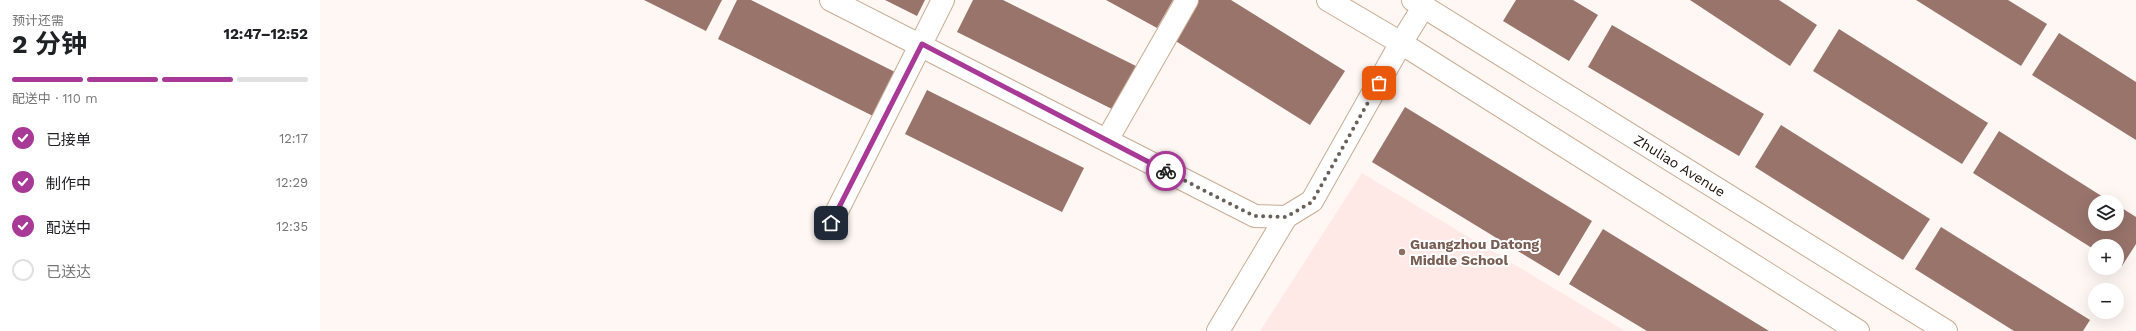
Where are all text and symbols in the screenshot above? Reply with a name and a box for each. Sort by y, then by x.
text: 预计还需 [12,13,64,28]
text: 12:47–12:52 [223,25,308,43]
text: 2 分钟 [12,29,87,59]
pin [1362,66,1396,100]
icon: bag [1368,72,1390,94]
text: 配送中 · 110 m [12,91,98,106]
icon: check [12,127,34,149]
text: 已接单 [46,131,91,149]
text: 12:17 [279,131,308,146]
street label: Zhuliao Avenue [1631,131,1728,200]
courier [1146,151,1186,191]
icon: bike [1155,160,1177,182]
icon: check [12,171,34,193]
text: 制作中 [46,175,91,193]
text: 12:29 [276,175,308,190]
map controls [2088,195,2124,319]
button: layers [2088,195,2124,231]
pin [814,206,848,240]
icon: home [820,212,842,234]
icon: check [12,215,34,237]
text: 配送中 [46,219,91,237]
text: 12:35 [276,219,308,234]
place label: Guangzhou Datong Middle School [1410,236,1539,268]
button: + [2088,239,2124,275]
marker: Guangzhou Datong Middle School [1397,247,1407,257]
text: 已送达 [46,263,91,281]
button: − [2088,283,2124,319]

